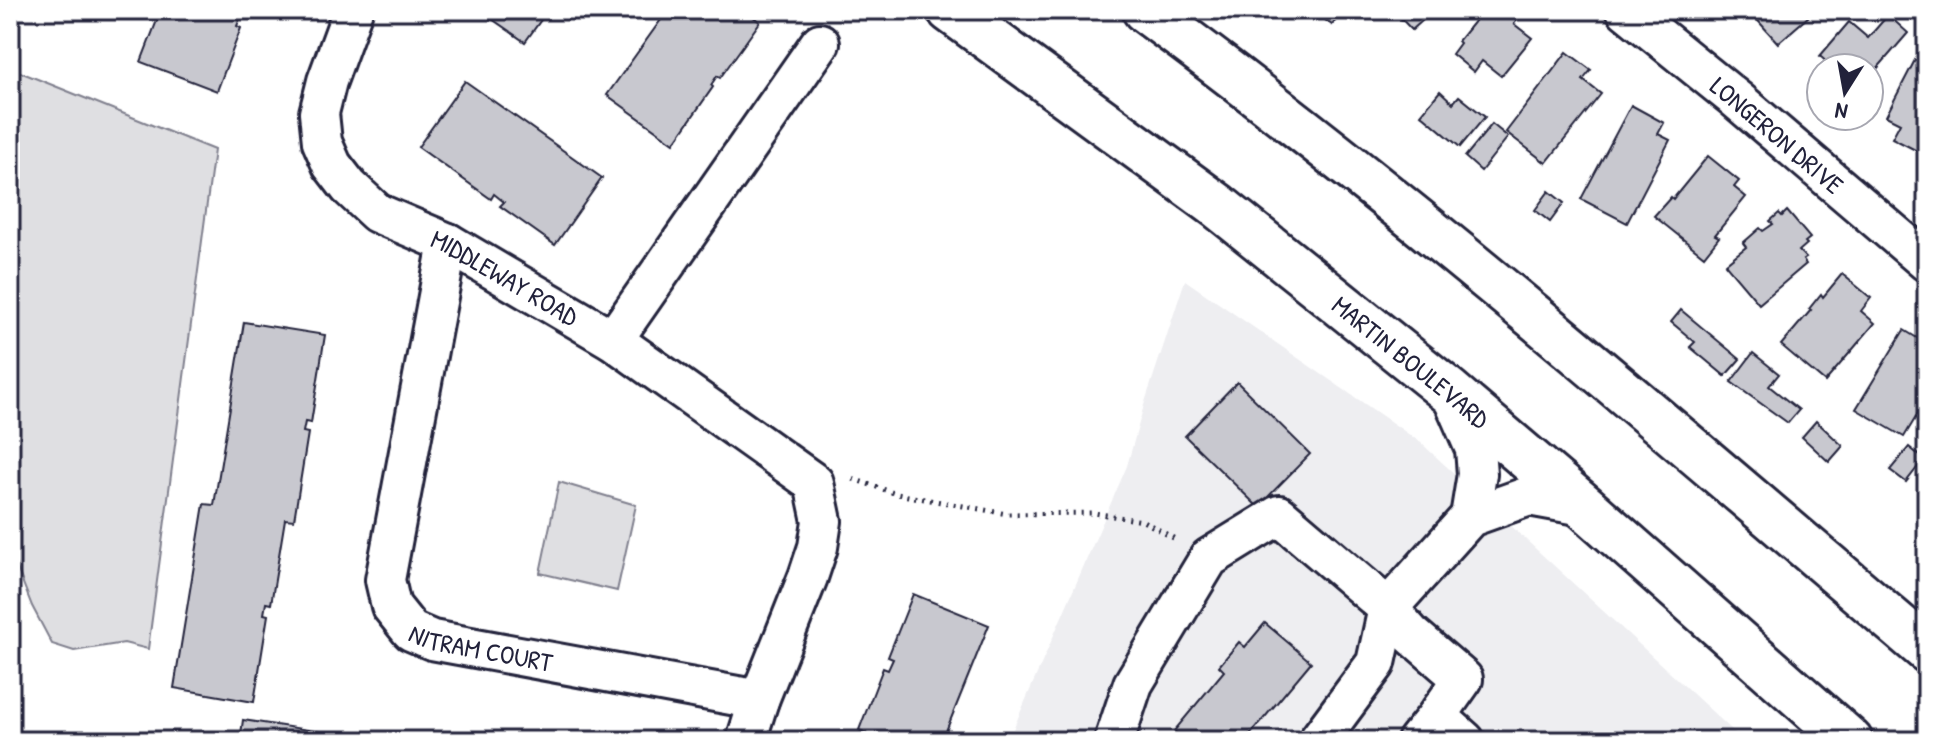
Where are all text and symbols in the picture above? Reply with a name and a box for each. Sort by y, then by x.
north arrow [1805,52,1885,132]
street label: LONGERON DRIVE [1704,70,1850,200]
street label: MIDDLEWAY ROAD [426,220,586,334]
street label: MARTIN BOULEVARD [1325,287,1498,436]
street label: NITRAM COURT [404,615,556,679]

